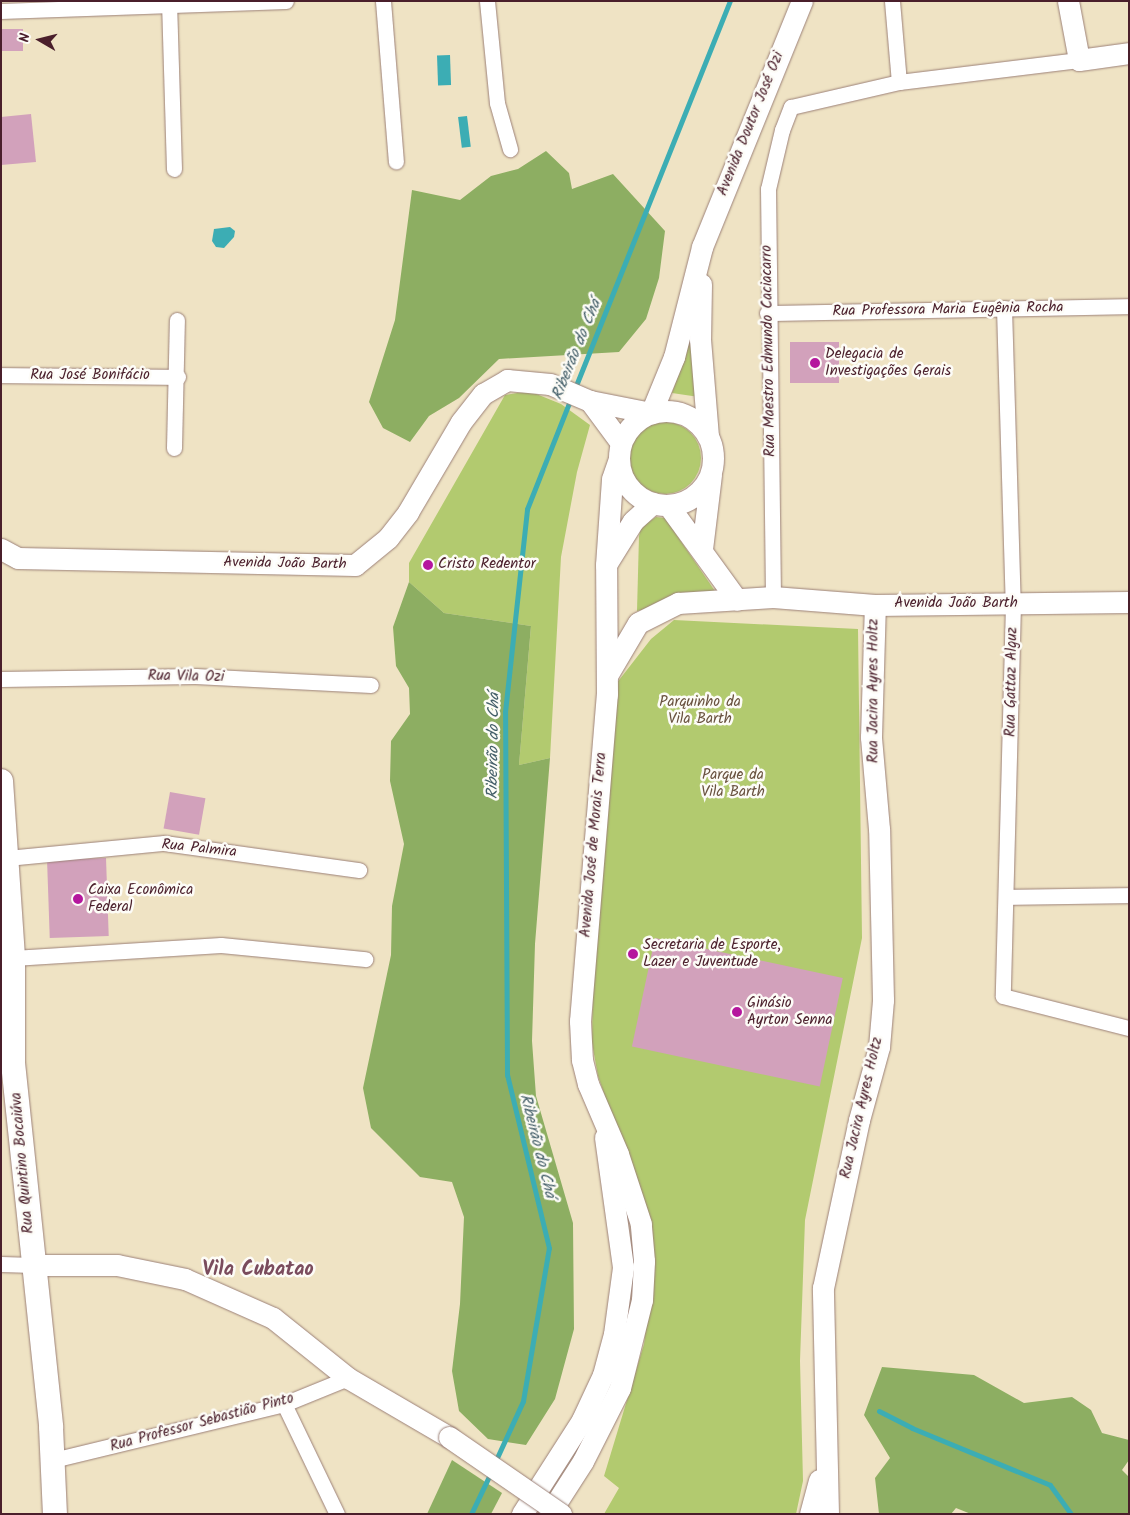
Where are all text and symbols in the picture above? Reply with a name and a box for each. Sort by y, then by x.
north arrow [15,15,65,65]
text: N [14,32,37,44]
street label: Avenida Doutor José Ozi [714,49,788,199]
street label: Rua Maestro Edmundo Caciacarro [758,245,780,457]
water label: Ribeirão do Chá [548,297,606,403]
street label: Rua Professora Maria Eugênia Rocha [832,299,1064,321]
place label: Delegacia de Investigações Gerais [825,345,951,380]
marker: Delegacia de Investigações Gerais [809,357,821,369]
street label: Rua José Bonifácio [30,367,150,385]
street label: Avenida João Barth [223,554,347,574]
place label: Cristo Redentor [438,556,536,574]
marker: Cristo Redentor [422,559,434,571]
street label: Avenida João Barth [894,595,1018,613]
street label: Rua Jacira Ayres Holtz [865,619,883,763]
street label: Rua Gattaz Alguz [1002,627,1022,737]
street label: Rua Vila Ozi [148,667,224,687]
water label: Ribeirão do Chá [483,693,505,799]
park label: Parquinho da Vila Barth [659,693,741,728]
street label: Avenida José de Morais Terra [577,752,611,938]
park label: Parque da Vila Barth [701,766,765,801]
street label: Rua Palmira [161,836,237,862]
place label: Caixa Econômica Federal [88,881,193,916]
marker: Caixa Econômica Federal [72,893,84,905]
place label: Secretaria de Esporte, Lazer e Juventude [643,936,781,971]
marker: Secretaria de Esporte, Lazer e Juventude [627,948,639,960]
place label: Ginásio Ayrton Senna [747,994,832,1029]
marker: Ginásio Ayrton Senna [731,1006,743,1018]
street label: Rua Jacira Ayres Holtz [837,1036,887,1180]
street label: Rua Quintino Bocaiúva [8,1092,38,1234]
water label: Ribeirão do Chá [515,1092,559,1200]
district label: Vila Cubatao [203,1258,313,1282]
street label: Rua Professor Sebastião Pinto [108,1390,296,1456]

